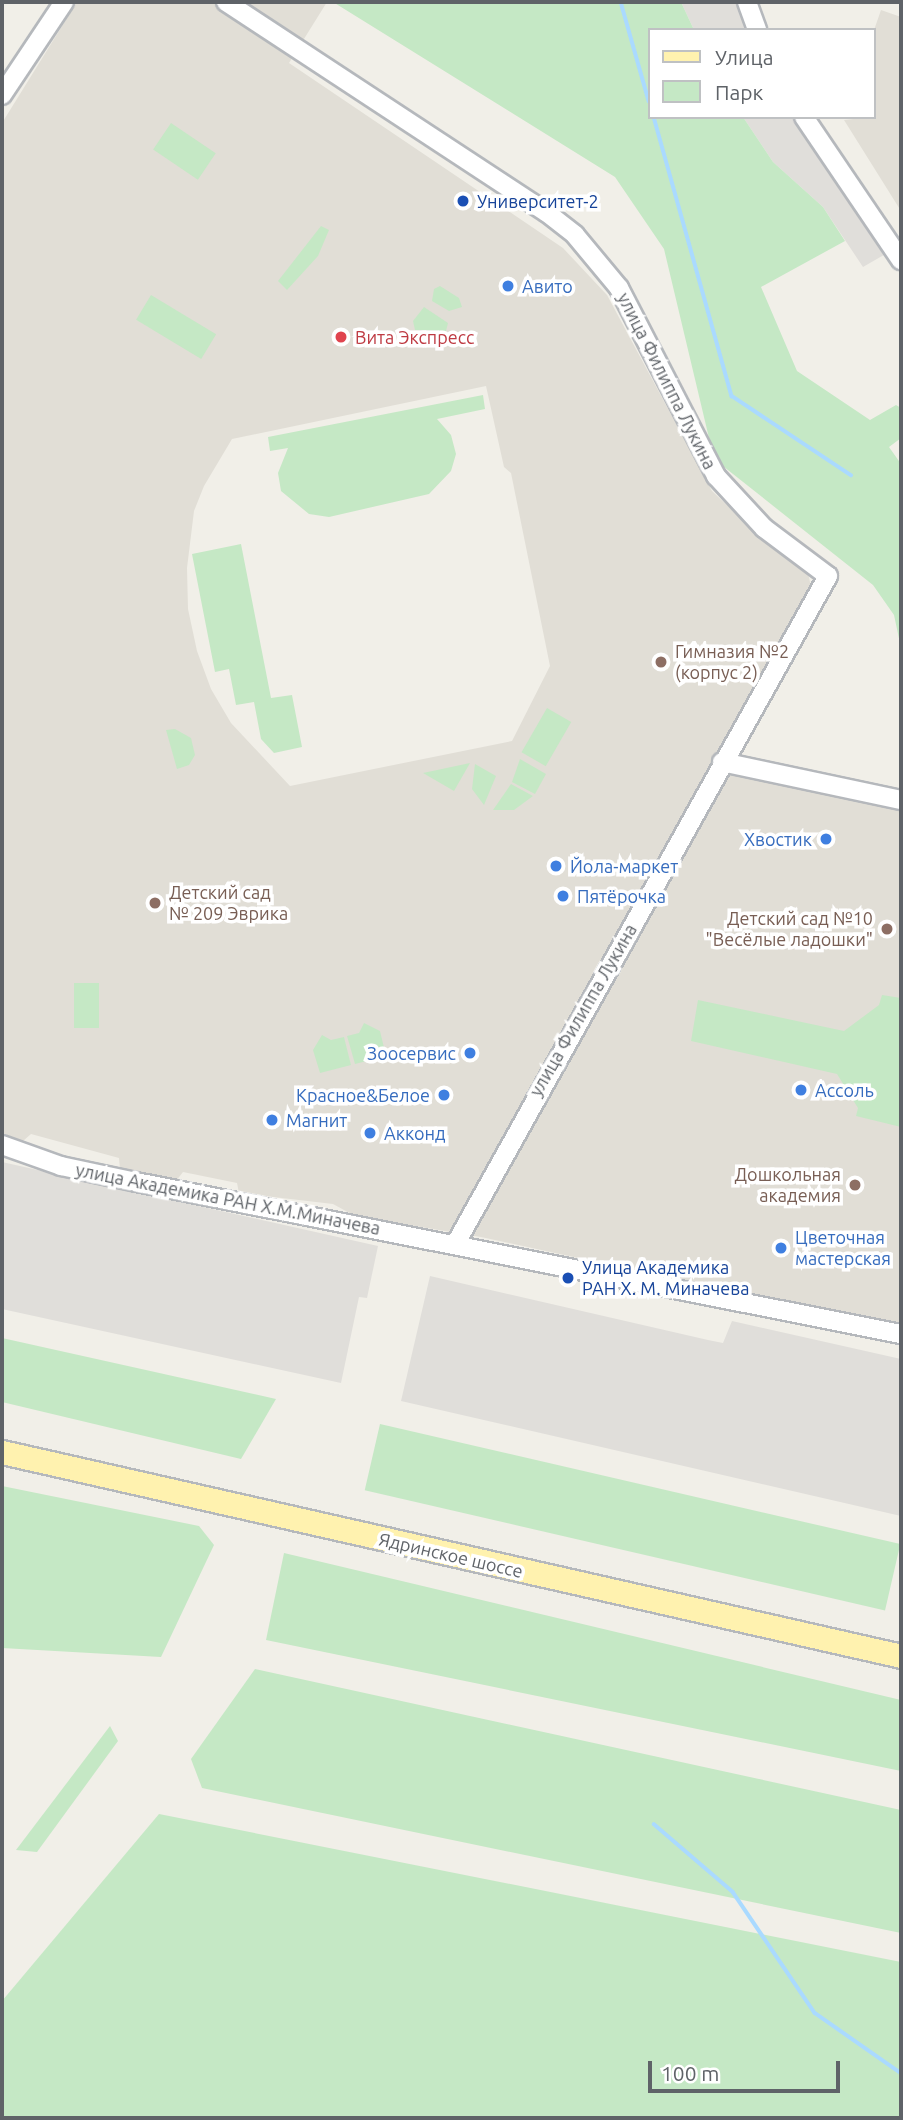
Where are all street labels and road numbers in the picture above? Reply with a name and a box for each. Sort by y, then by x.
street label: улица Филиппа Лукина [613,289,721,473]
street label: улица Филиппа Лукина [525,920,641,1100]
street label: улица Академика РАН Х.М.Миначева [74,1159,382,1239]
street label: Ядринское шоссе [377,1528,525,1582]

